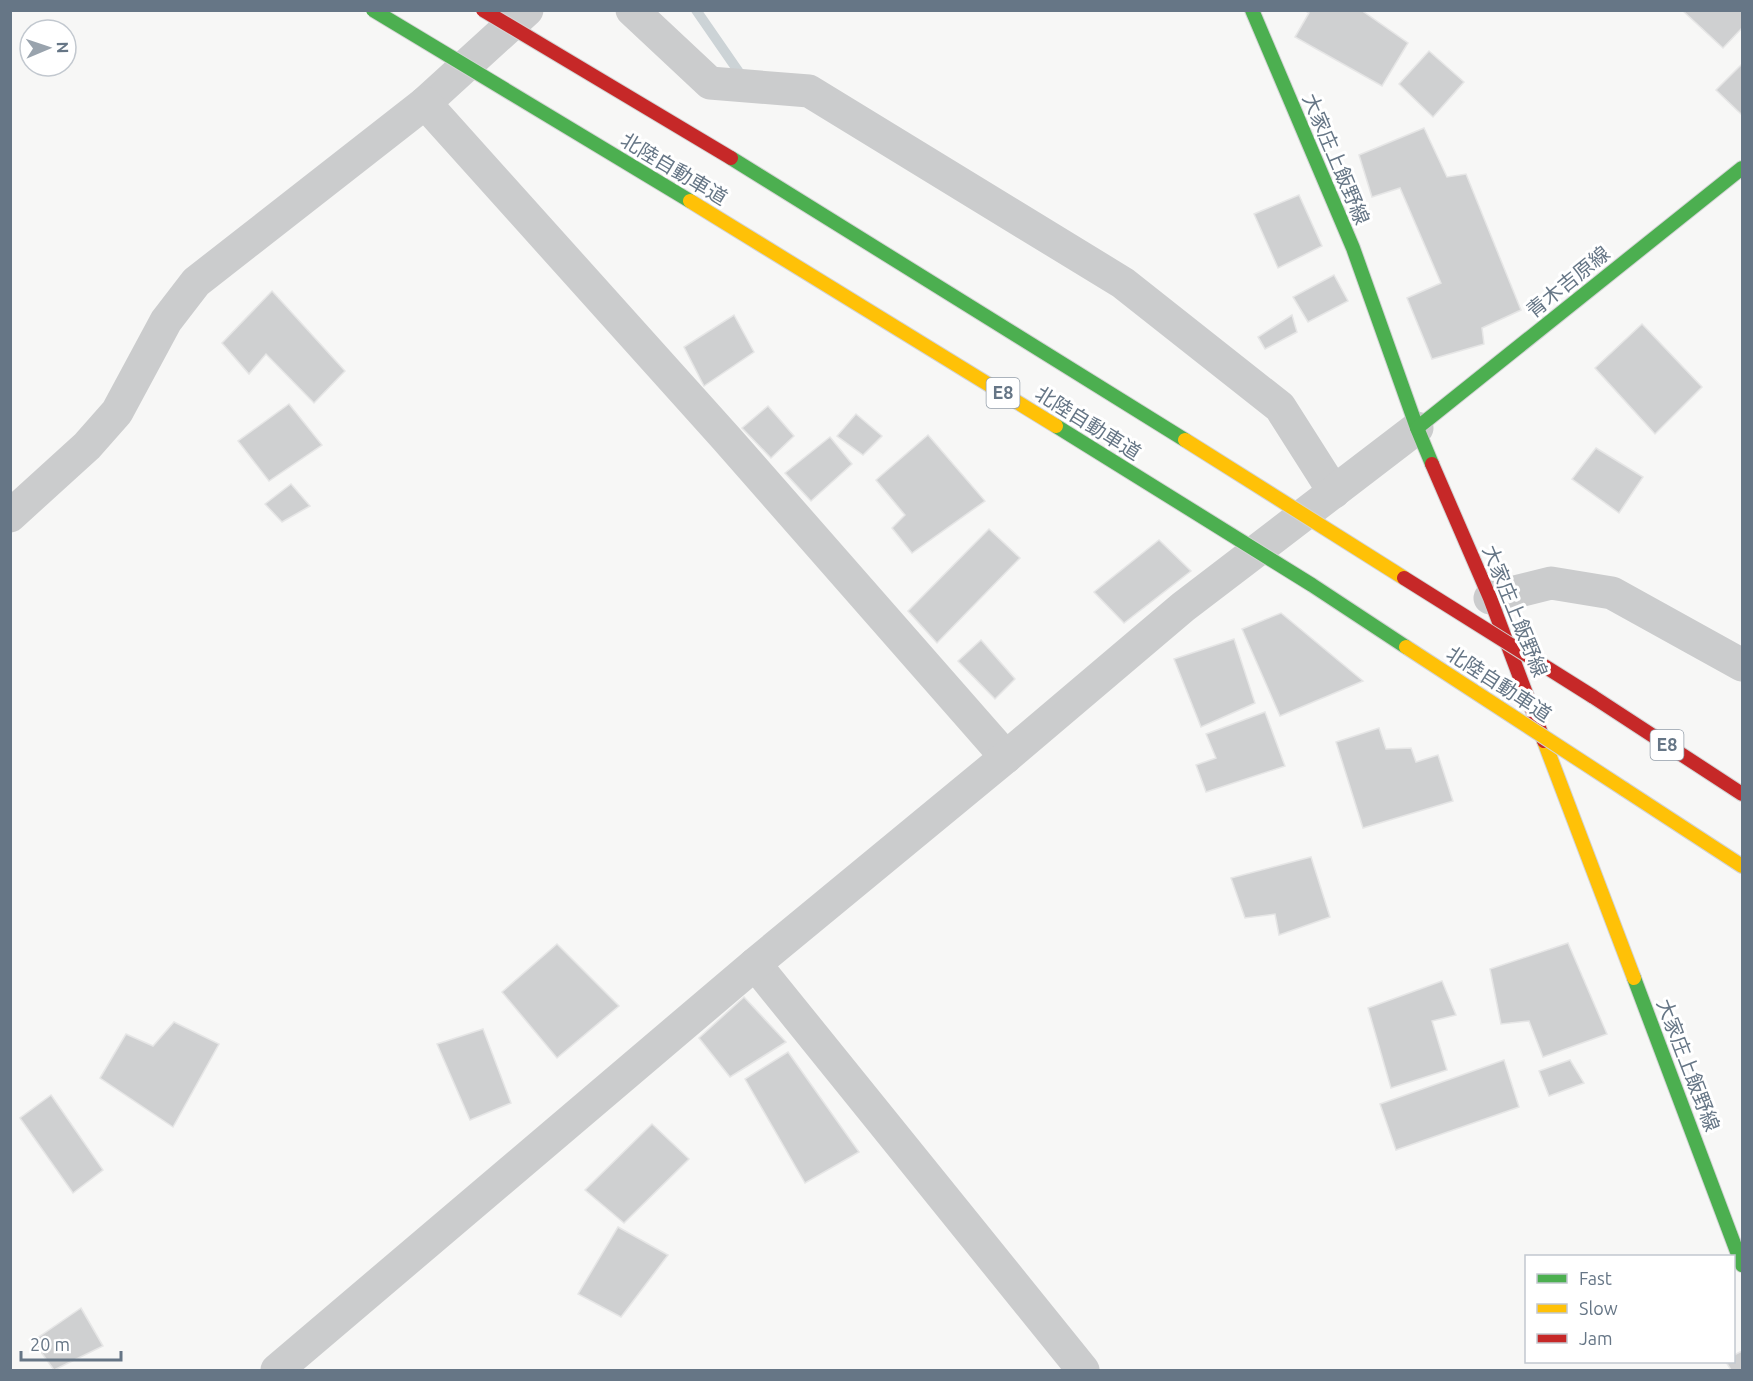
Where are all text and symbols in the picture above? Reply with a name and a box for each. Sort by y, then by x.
north arrow [18,18,78,78]
text: N [54,41,72,54]
street label: 大家庄上飯野線 [1299,90,1374,228]
street label: 北陸自動車道 [617,128,732,209]
street label: 青木吉原線 [1522,241,1614,322]
road number: E8 [986,378,1020,408]
street label: 北陸自動車道 [1031,381,1145,464]
street label: 大家庄上飯野線 [1479,542,1552,680]
street label: 北陸自動車道 [1443,641,1556,726]
road number: E8 [1650,730,1684,760]
street label: 大家庄上飯野線 [1653,995,1724,1134]
legend [1525,1255,1735,1363]
text: Fast [1579,1268,1612,1288]
text: Slow [1579,1298,1618,1318]
scale bar [21,1324,122,1362]
text: Jam [1579,1328,1613,1348]
text: 20 m [30,1334,70,1354]

